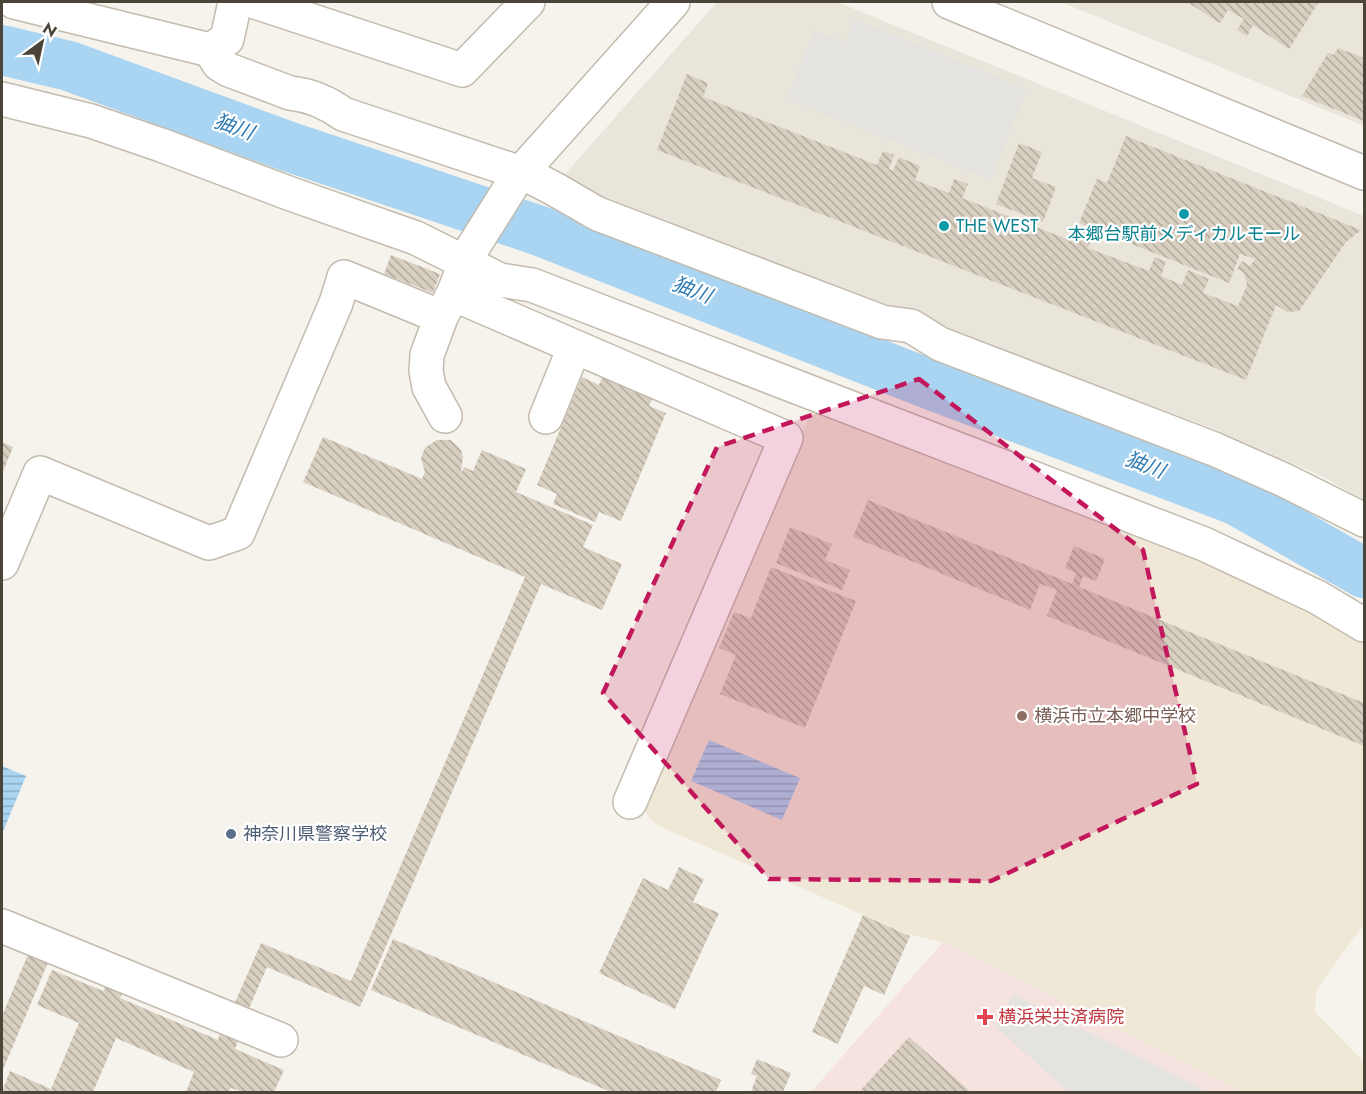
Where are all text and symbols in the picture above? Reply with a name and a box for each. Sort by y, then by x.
north arrow [12,12,72,72]
text: N [38,17,61,43]
water label: 㹨川 [210,107,260,148]
marker: 本郷台駅前メディカルモール [1177,207,1191,221]
place label: THE WEST [956,213,1039,239]
marker: THE WEST [937,219,951,233]
place label: 本郷台駅前メディカルモール [1068,221,1300,247]
water label: 㹨川 [668,269,718,311]
water label: 㹨川 [1121,444,1171,486]
place label: 横浜市立本郷中学校 [1034,703,1196,729]
marker: 横浜市立本郷中学校 [1015,709,1029,723]
place label: 神奈川県警察学校 [243,821,387,847]
marker: 神奈川県警察学校 [224,827,238,841]
place label: 横浜栄共済病院 [998,1004,1124,1030]
marker: 横浜栄共済病院 [976,1008,994,1026]

